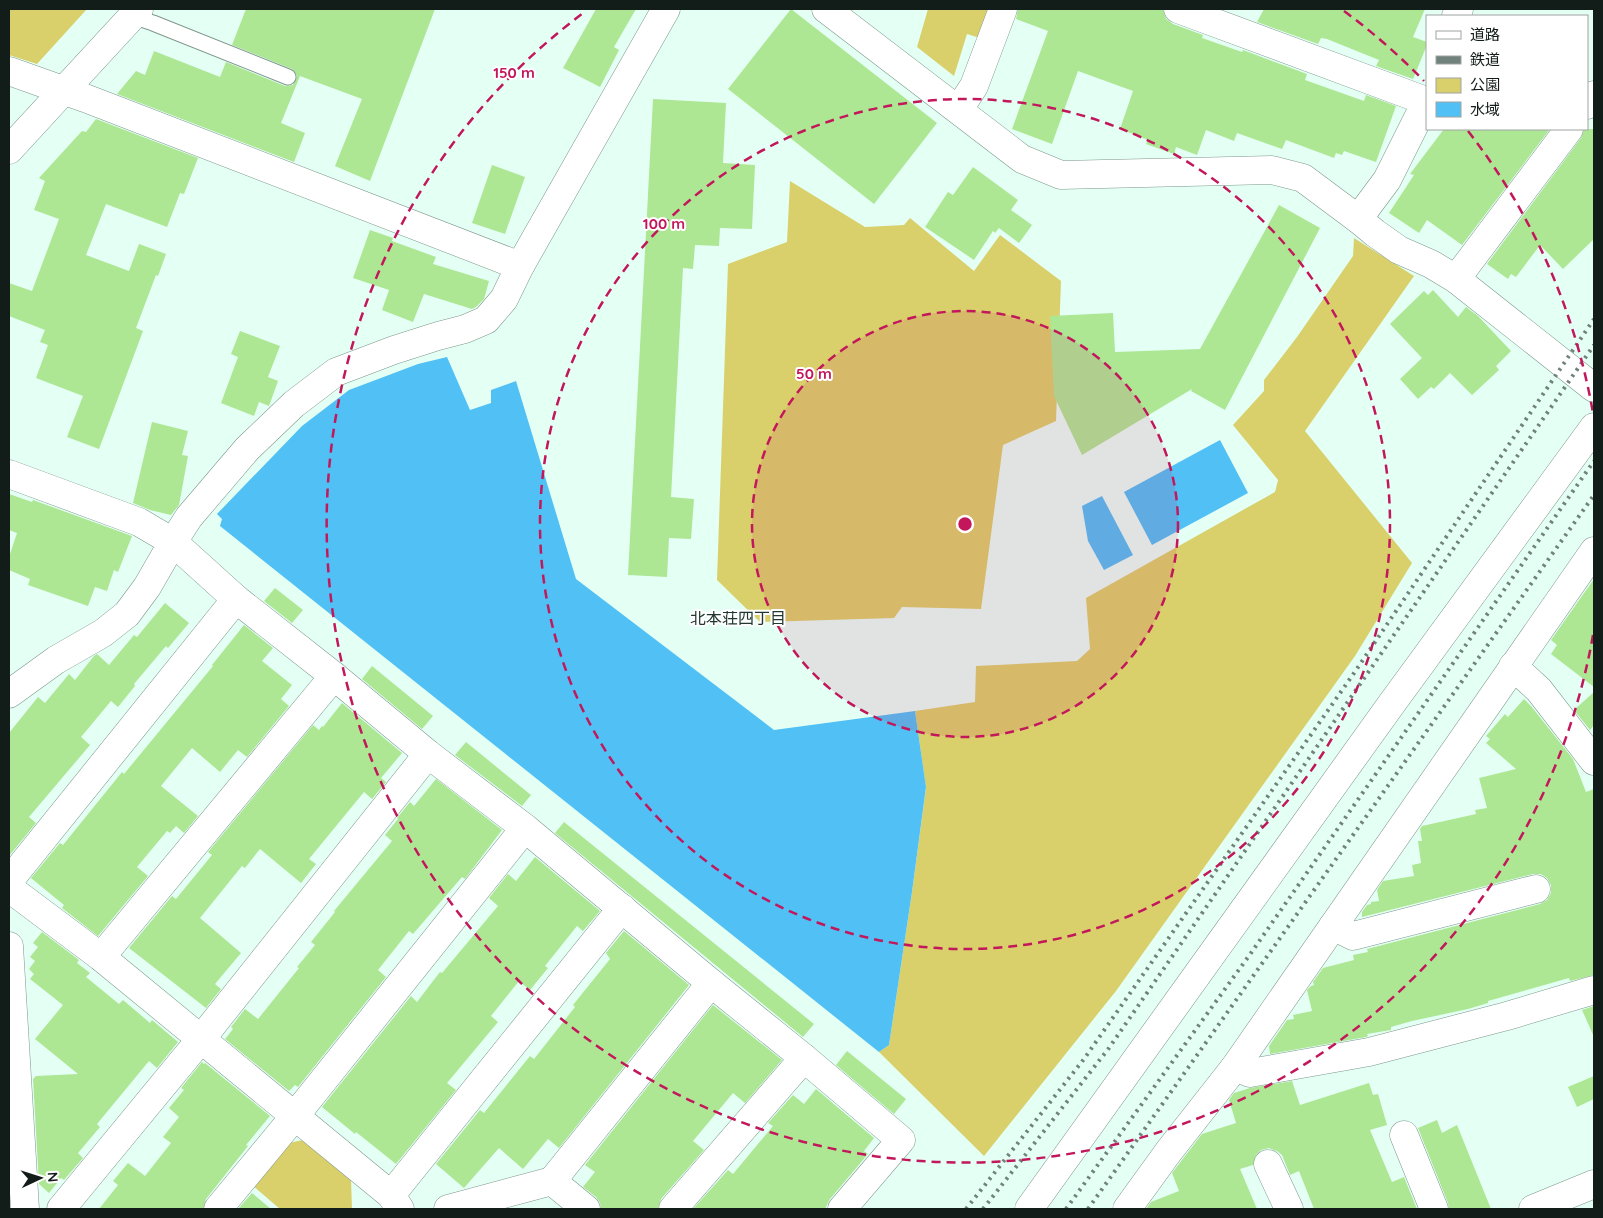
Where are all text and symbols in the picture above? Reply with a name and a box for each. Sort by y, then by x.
legend [1426,15,1588,130]
text: 道路 [1470,25,1500,44]
text: 鉄道 [1470,50,1500,69]
text: 150 m [493,63,535,82]
text: 公園 [1470,75,1500,94]
text: 水域 [1470,100,1500,119]
text: 100 m [643,214,685,233]
text: 50 m [796,364,832,383]
centre of rings [956,515,974,533]
district label: 北本荘四丁目 [690,608,786,628]
north arrow [15,1153,65,1203]
text: N [44,1171,62,1183]

